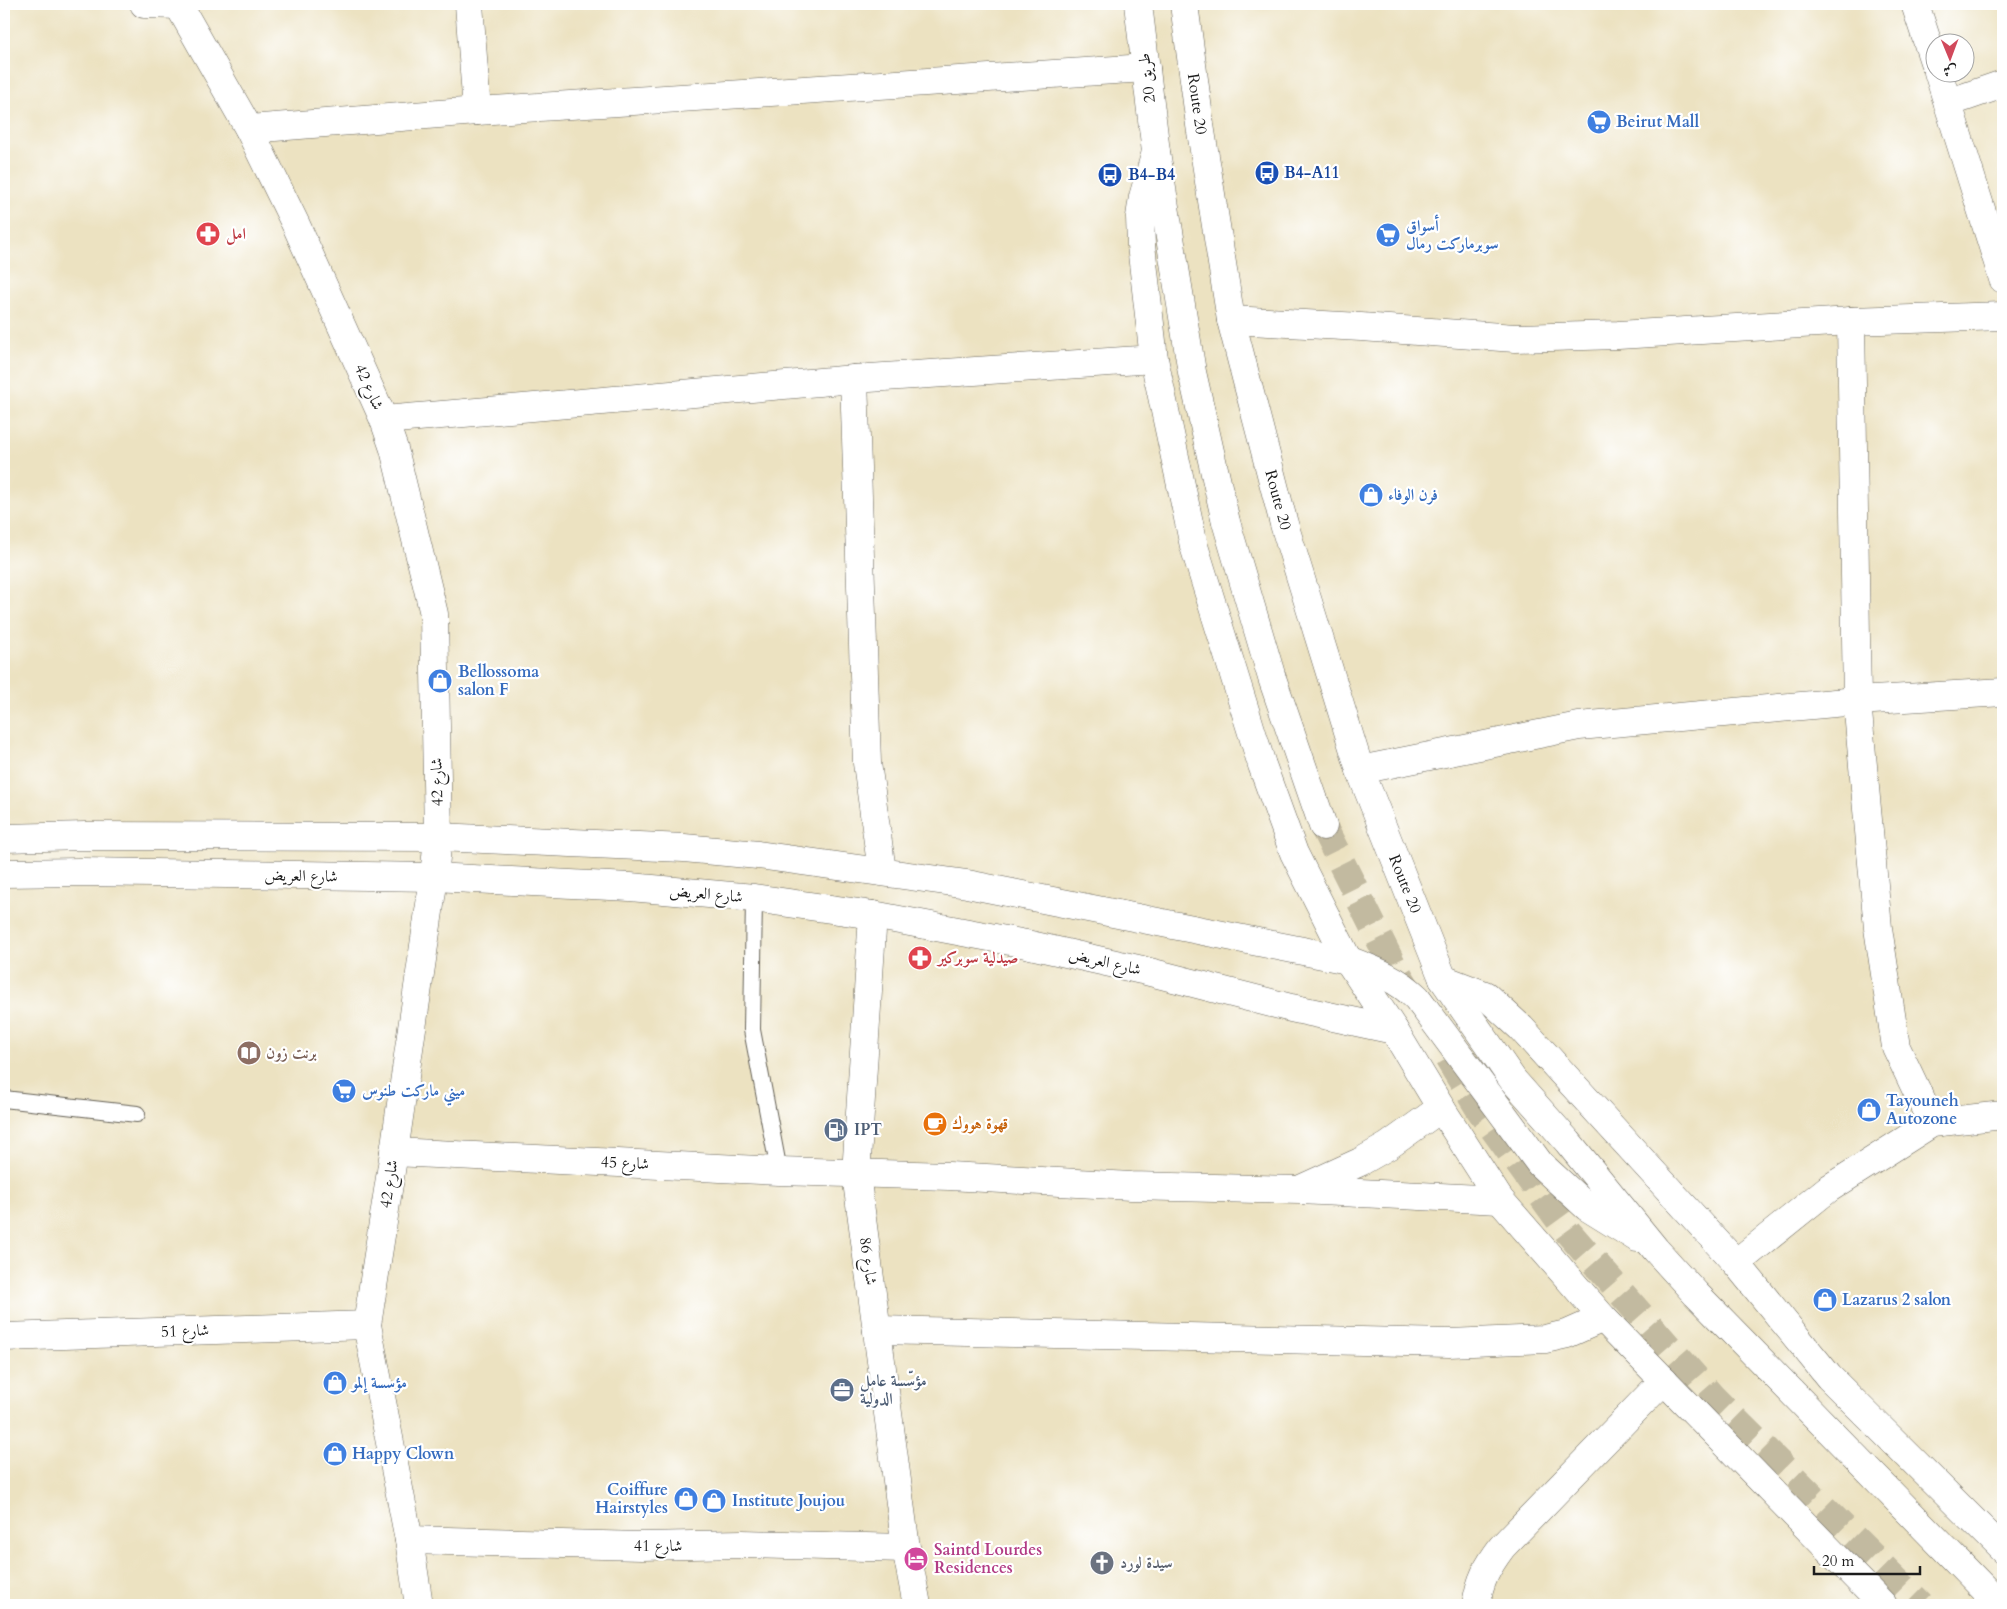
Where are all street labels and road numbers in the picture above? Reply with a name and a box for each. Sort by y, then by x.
street label: طريق 20 [1133,52,1161,104]
street label: Route 20 [1182,72,1212,136]
street label: شارع 42 [347,360,389,414]
street label: Route 20 [1259,467,1297,533]
street label: شارع 42 [426,758,450,806]
street label: Route 20 [1383,851,1427,917]
street label: شارع العريض [264,864,338,890]
street label: شارع العريض [668,880,744,910]
street label: شارع العريض [1066,943,1143,983]
street label: شارع 45 [600,1151,650,1177]
street label: شارع 42 [374,1158,406,1210]
street label: شارع 86 [852,1235,882,1287]
street label: شارع 51 [160,1319,210,1345]
street label: شارع 41 [634,1535,682,1559]

